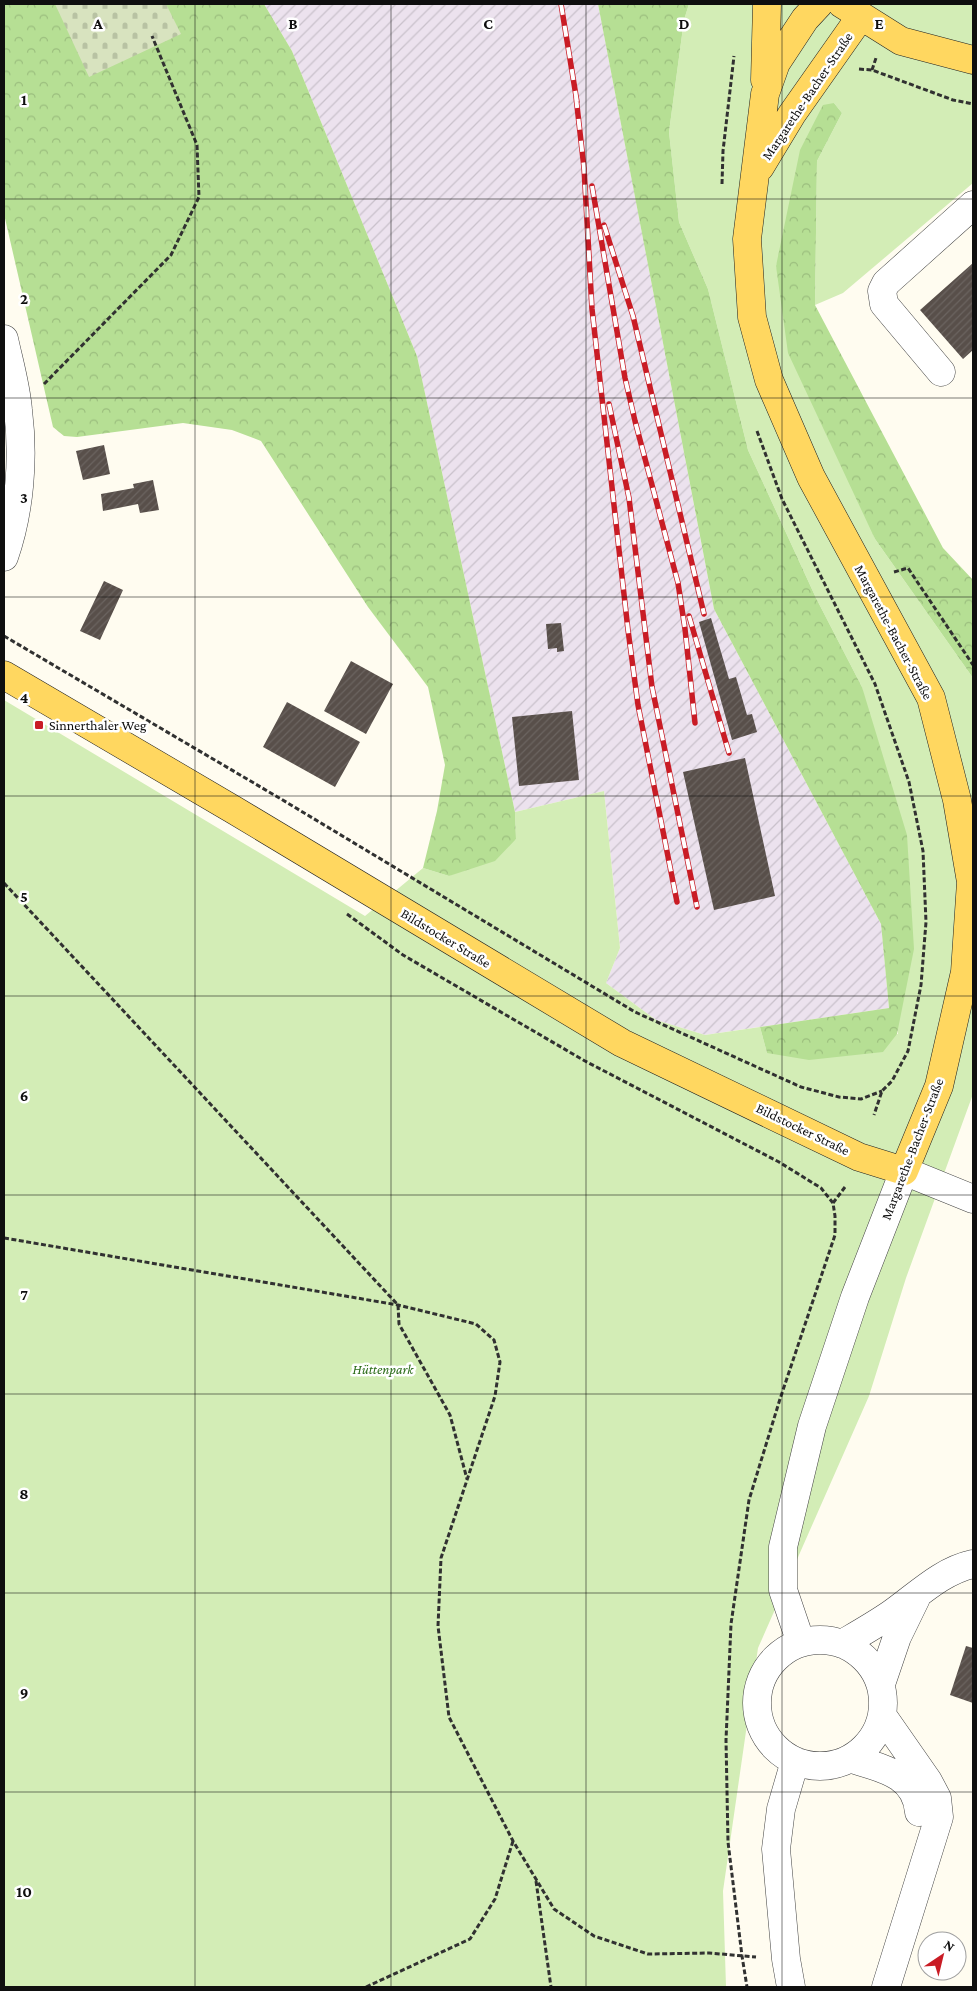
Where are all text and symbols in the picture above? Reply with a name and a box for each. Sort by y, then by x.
text: A [92,15,103,32]
text: B [288,15,298,32]
text: C [483,15,493,32]
text: D [678,15,690,32]
text: E [874,15,884,32]
street label: Margarethe-Bacher-Straße [758,29,856,163]
text: 1 [21,91,27,108]
text: 2 [20,290,28,307]
text: 3 [20,489,28,506]
street label: Margarethe-Bacher-Straße [852,562,936,702]
text: 4 [20,689,29,706]
place label: Sinnerthaler Weg [49,717,147,733]
marker: Sinnerthaler Weg [33,719,45,731]
text: 5 [20,888,28,905]
street label: Bildstocker Straße [398,905,494,971]
street label: Margarethe-Bacher-Straße [878,1076,946,1222]
text: 6 [20,1087,28,1104]
street label: Bildstocker Straße [754,1100,852,1158]
text: 7 [20,1286,28,1303]
park label: Hüttenpark [353,1361,414,1377]
text: 8 [19,1485,29,1502]
text: 9 [20,1684,28,1701]
text: 10 [16,1883,32,1900]
north arrow [917,1931,967,1981]
text: N [941,1936,958,1955]

